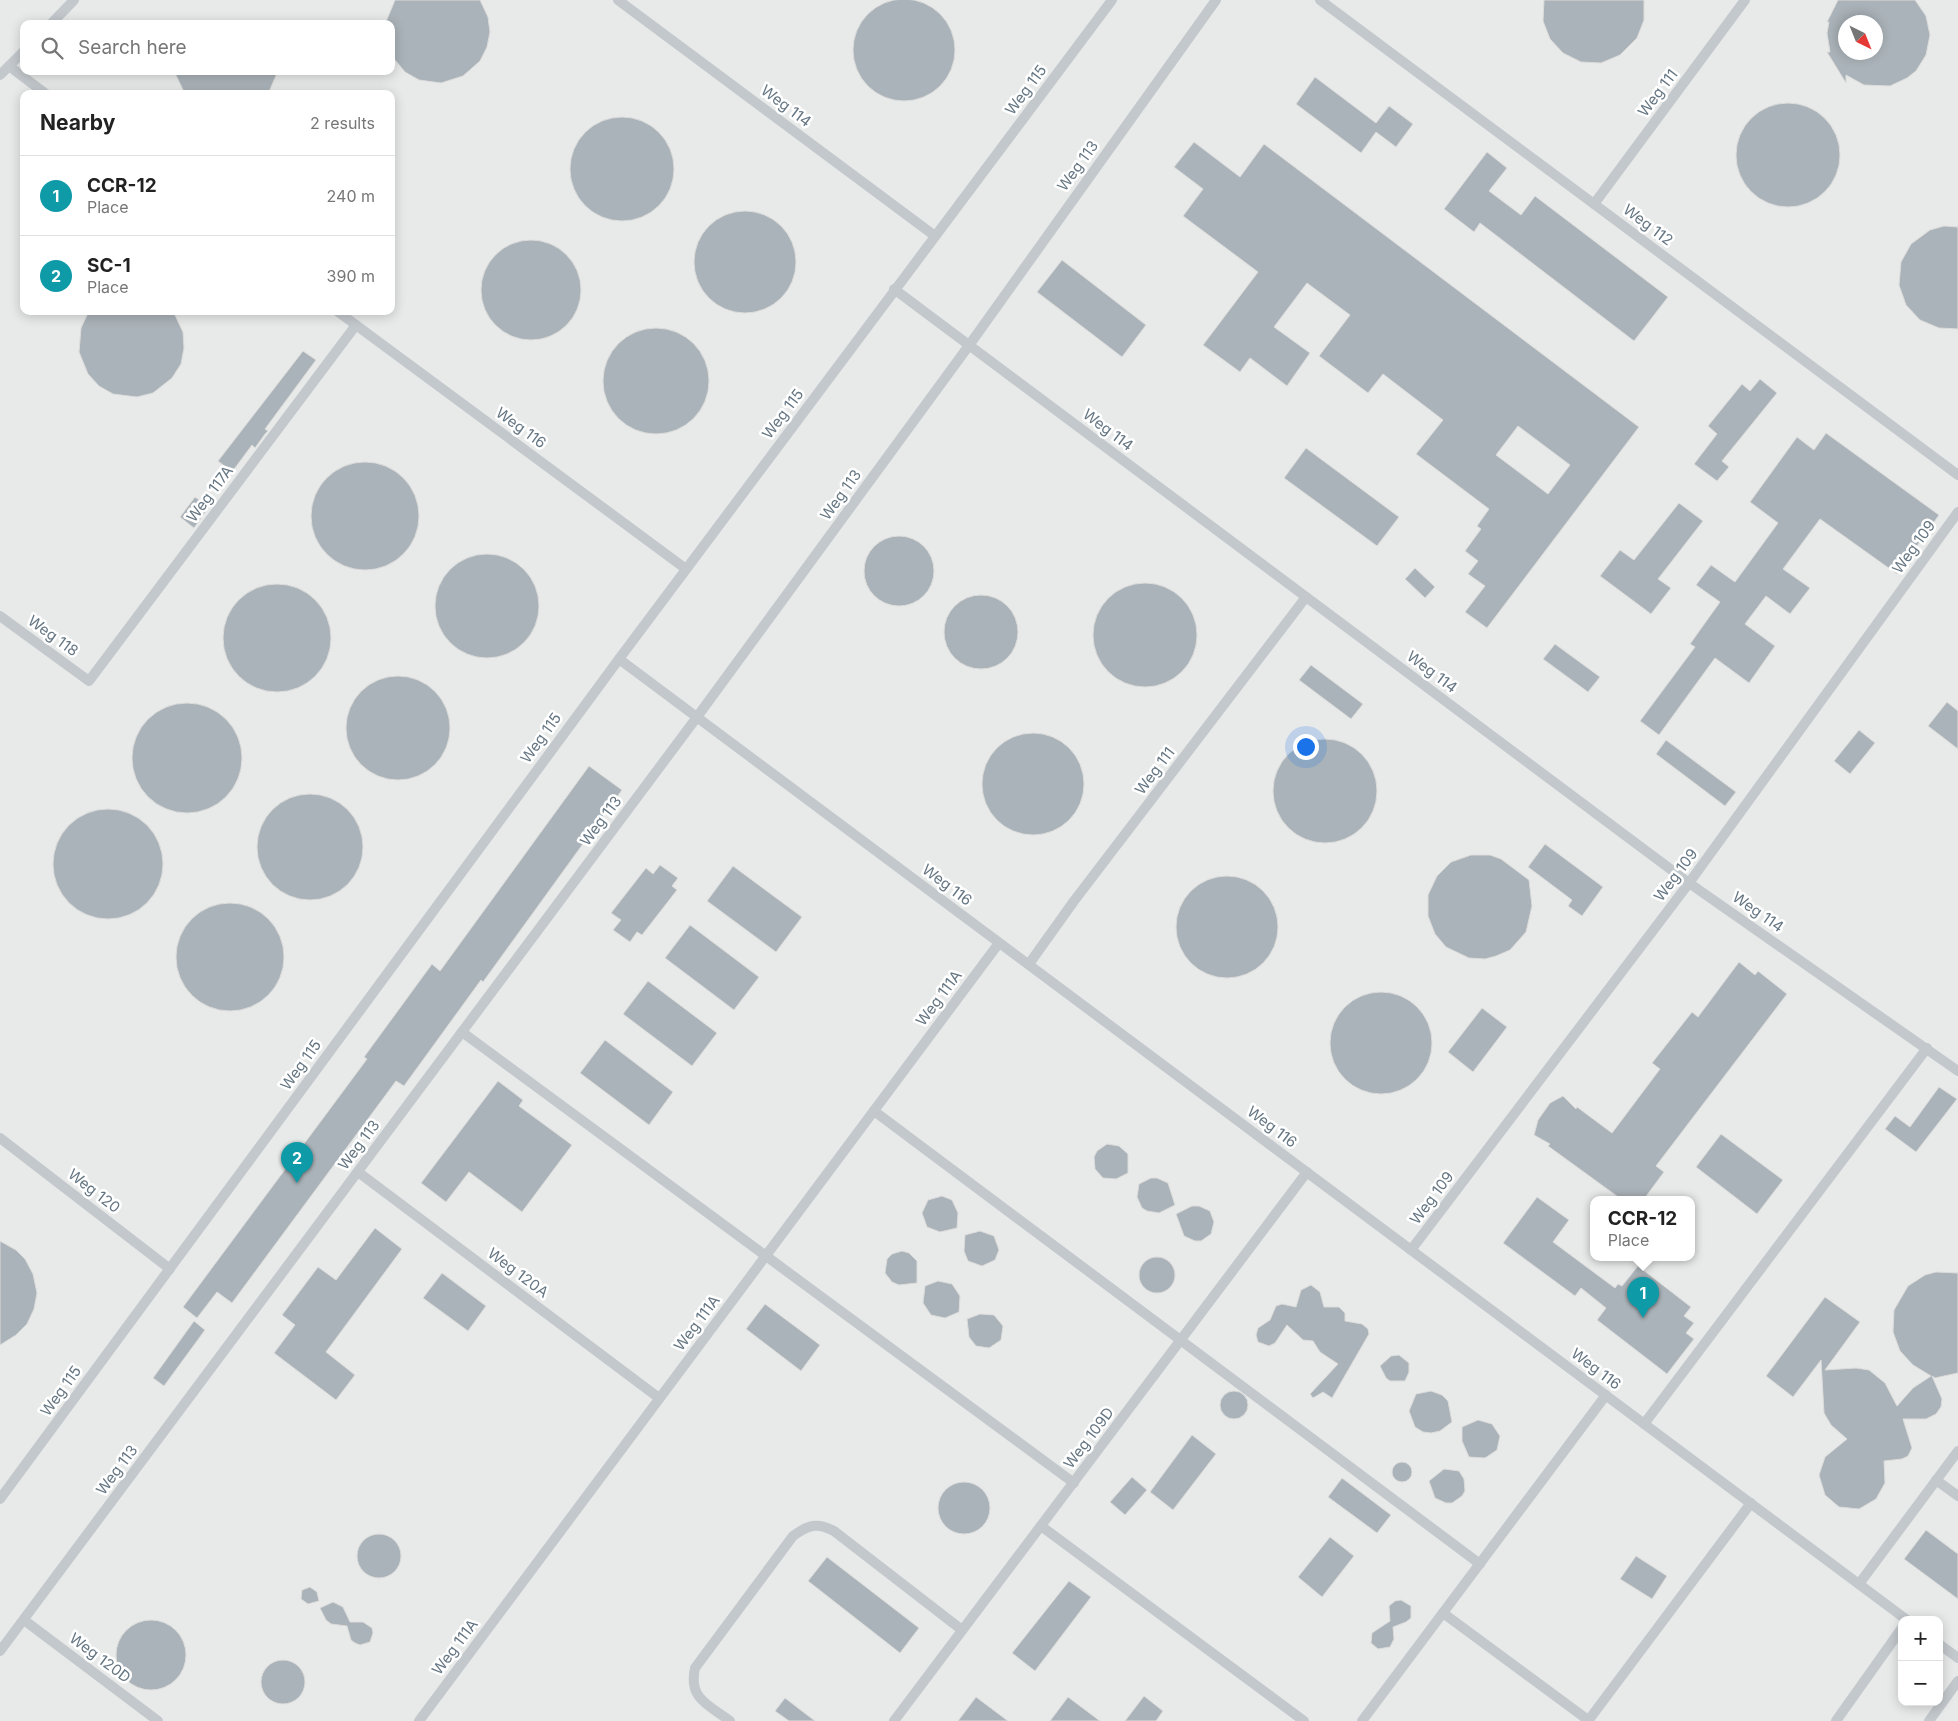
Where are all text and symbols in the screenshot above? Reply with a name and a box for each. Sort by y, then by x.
north arrow [1838,15,1883,60]
search box [20,20,395,75]
icon: search [38,34,66,62]
text: Search here [78,36,187,59]
street label: Weg 115 [1001,61,1050,118]
street label: Weg 111 [1634,65,1682,120]
street label: Weg 114 [757,81,815,131]
text: Nearby [40,110,115,135]
text: 2 results [310,113,375,133]
street label: Weg 113 [1053,137,1102,195]
text: CCR-12 [87,174,157,197]
text: 1 [53,186,59,206]
text: 240 m [327,186,375,206]
text: Place [87,197,129,217]
street label: Weg 112 [1620,200,1677,250]
text: SC-1 [87,254,131,277]
text: 2 [51,266,61,286]
text: 390 m [327,266,375,286]
text: Place [87,277,129,297]
street label: Weg 115 [758,385,807,442]
street label: Weg 116 [492,403,550,452]
street label: Weg 114 [1079,405,1137,455]
street label: Weg 117A [182,462,237,526]
street label: Weg 113 [816,466,865,524]
street label: Weg 109 [1888,516,1939,577]
street label: Weg 118 [24,611,82,660]
street label: Weg 114 [1403,647,1461,697]
street label: Weg 115 [516,709,565,767]
your location [1293,734,1319,760]
street label: Weg 111 [1131,743,1179,798]
street label: Weg 113 [576,792,626,849]
street label: Weg 109 [1650,845,1702,905]
street label: Weg 116 [919,860,976,910]
street label: Weg 114 [1729,887,1788,936]
street label: Weg 111A [912,966,966,1029]
street label: Weg 115 [276,1036,325,1094]
street label: Weg 116 [1244,1102,1301,1152]
street label: Weg 113 [334,1116,384,1173]
pin: 2 [281,1142,313,1183]
street label: Weg 120 [64,1164,124,1217]
street label: Weg 109 [1406,1168,1458,1228]
popup [1590,1196,1695,1261]
text: CCR-12 [1608,1207,1677,1230]
text: Place [1608,1230,1649,1250]
street label: Weg 120A [484,1244,552,1302]
pin: 1 [1627,1277,1659,1318]
street label: Weg 111A [670,1291,724,1354]
street label: Weg 116 [1568,1344,1625,1394]
street label: Weg 115 [36,1362,85,1420]
street label: Weg 109D [1059,1403,1118,1472]
street label: Weg 113 [92,1441,142,1498]
street label: Weg 111A [428,1615,482,1678]
map controls [1898,1616,1943,1706]
button: + [1898,1616,1943,1661]
street label: Weg 120D [66,1628,135,1687]
button: − [1898,1661,1943,1706]

